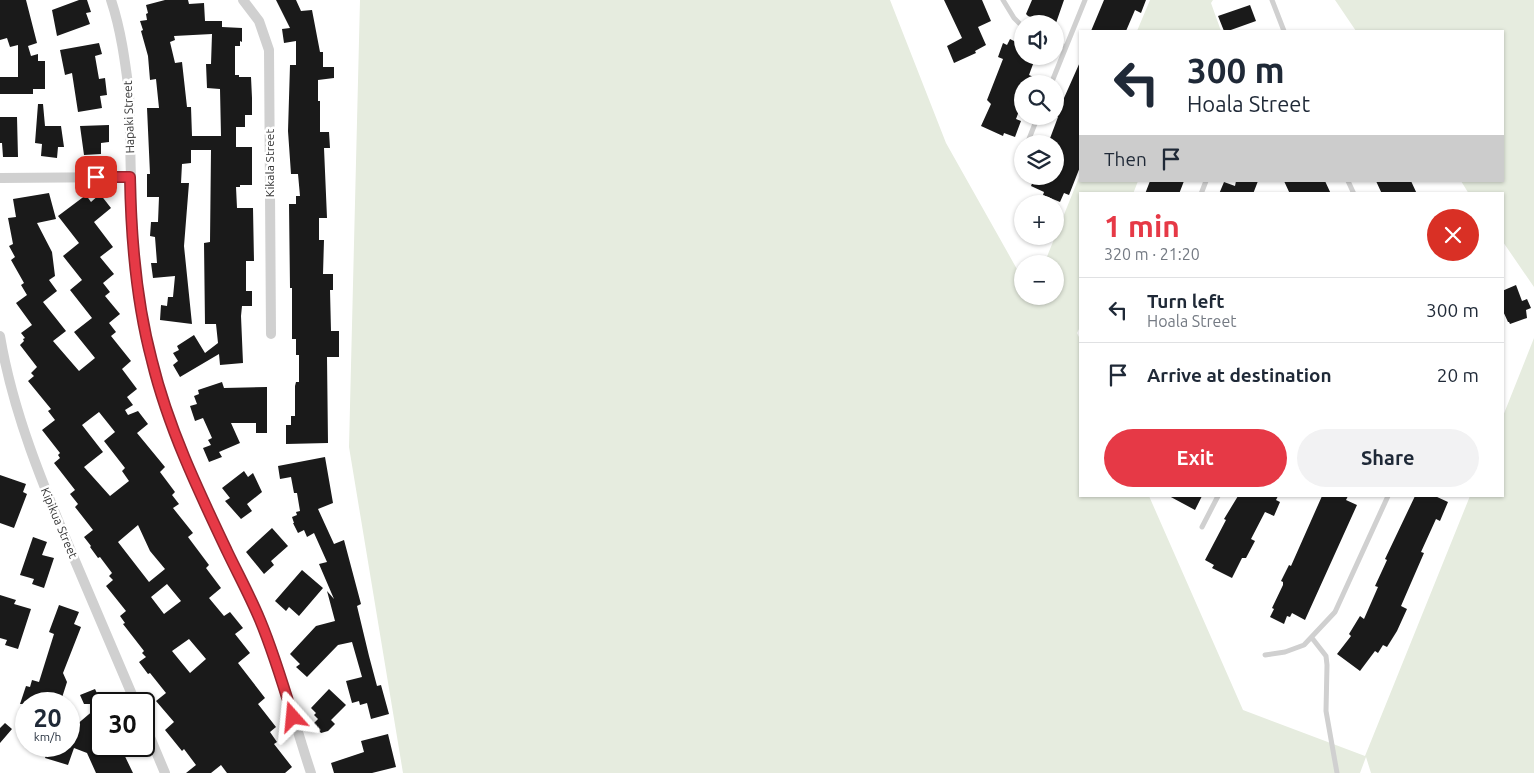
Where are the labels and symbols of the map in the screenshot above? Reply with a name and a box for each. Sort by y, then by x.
street label: Hapaki Street [121,80,136,154]
street label: Kikala Street [263,129,276,197]
pin [75,156,117,198]
street label: Kipikua Street [39,485,80,560]
position arrow [266,690,318,742]
speed limit sign: 30 [90,692,155,757]

